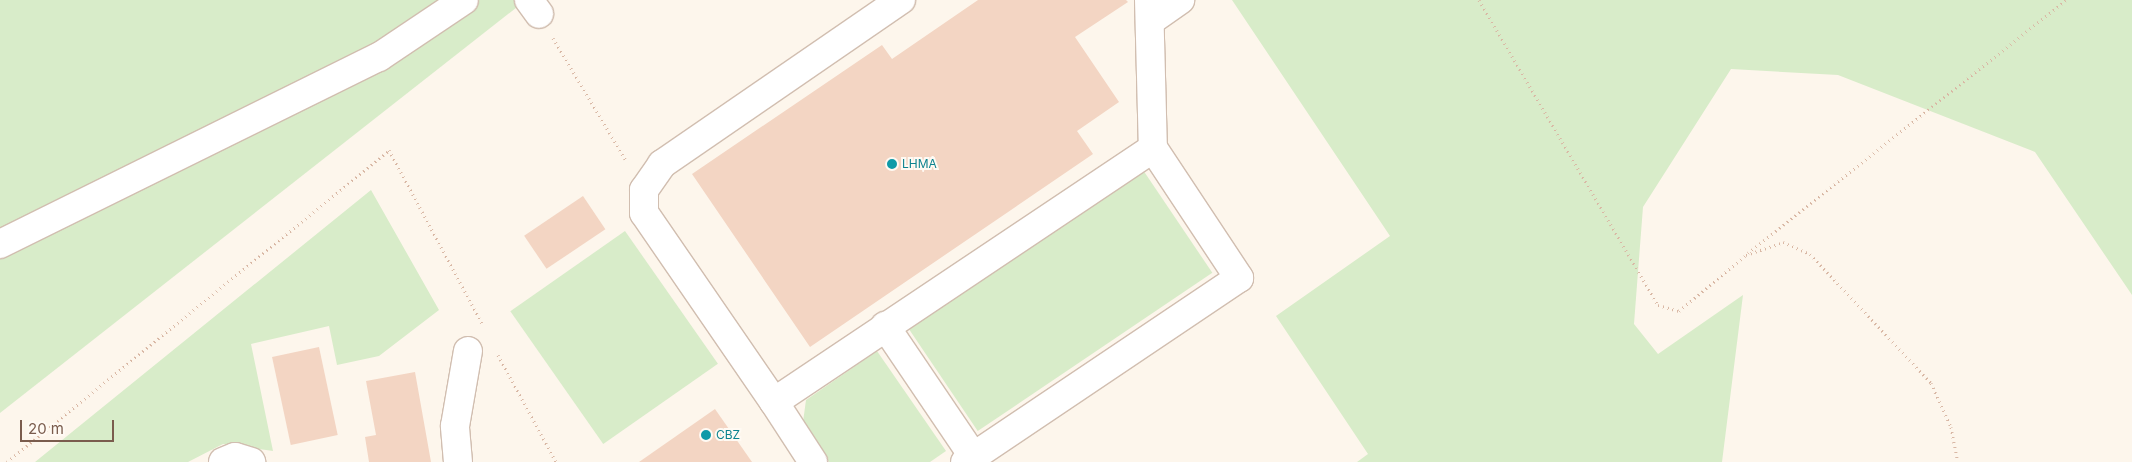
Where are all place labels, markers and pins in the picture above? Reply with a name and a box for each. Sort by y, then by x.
place label: LHMA [902,157,937,171]
marker: LHMA [886,158,898,170]
place label: CBZ [716,428,740,442]
marker: CBZ [700,429,712,441]

